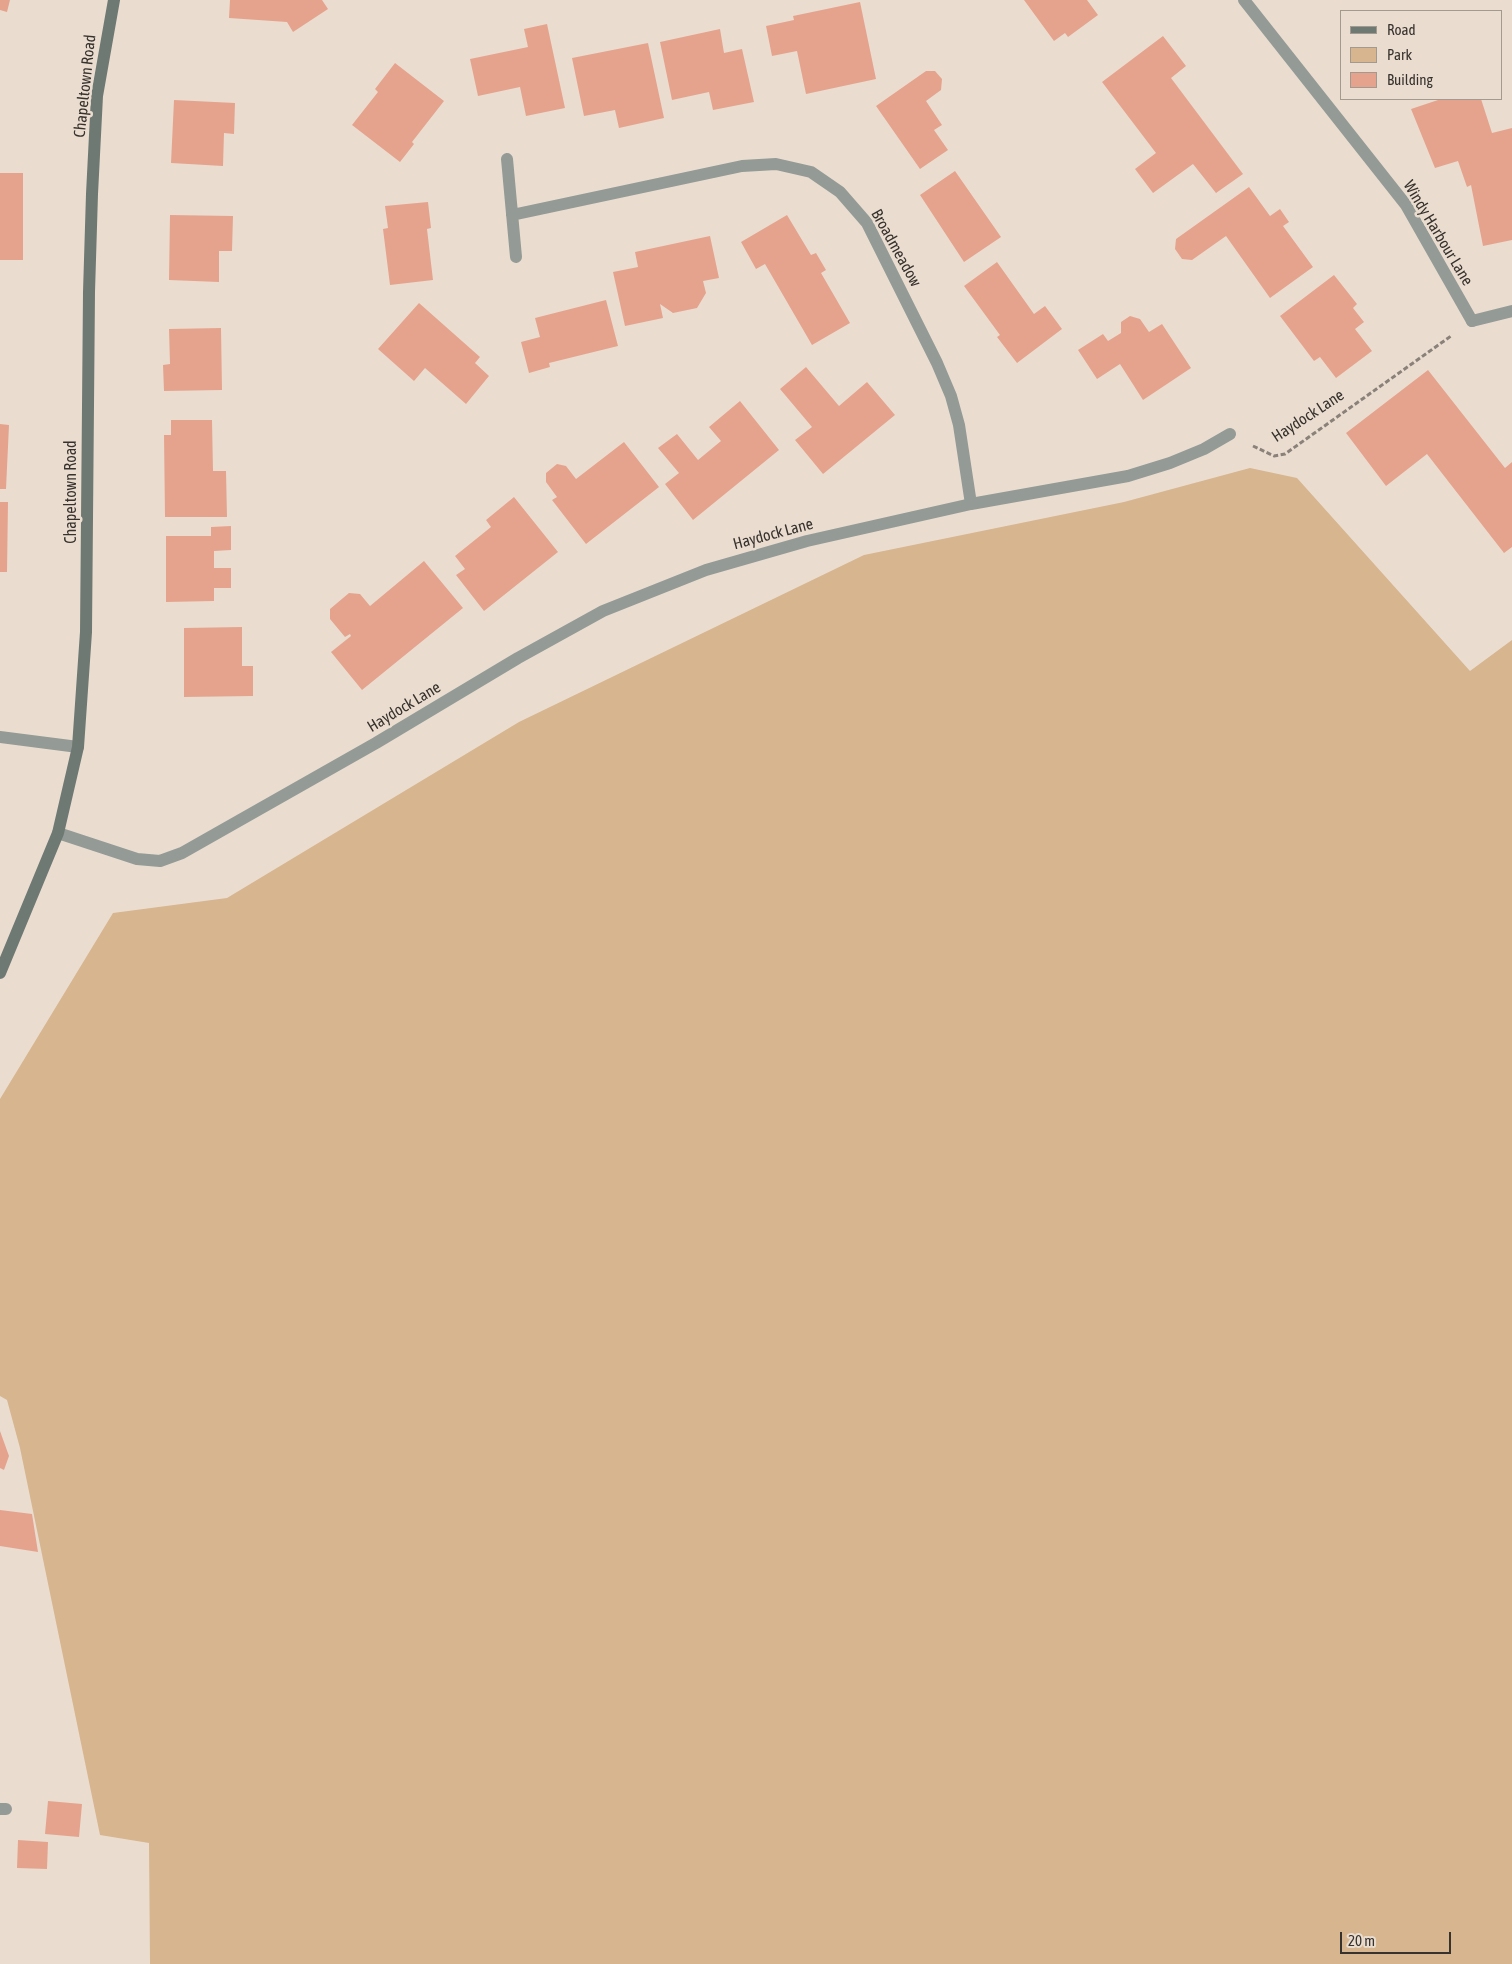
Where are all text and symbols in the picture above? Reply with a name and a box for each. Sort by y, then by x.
legend [1340,10,1502,100]
text: Road [1387,21,1416,38]
street label: Chapeltown Road [70,34,100,138]
text: Park [1387,46,1412,63]
text: Building [1387,71,1433,88]
street label: Windy Harbour Lane [1399,177,1477,289]
street label: Broadmeadow [867,206,925,290]
street label: Haydock Lane [1268,386,1348,446]
street label: Chapeltown Road [61,440,81,544]
street label: Haydock Lane [731,514,815,554]
street label: Haydock Lane [364,678,444,736]
scale bar [1342,1922,1453,1954]
text: 20 m [1348,1932,1375,1949]

